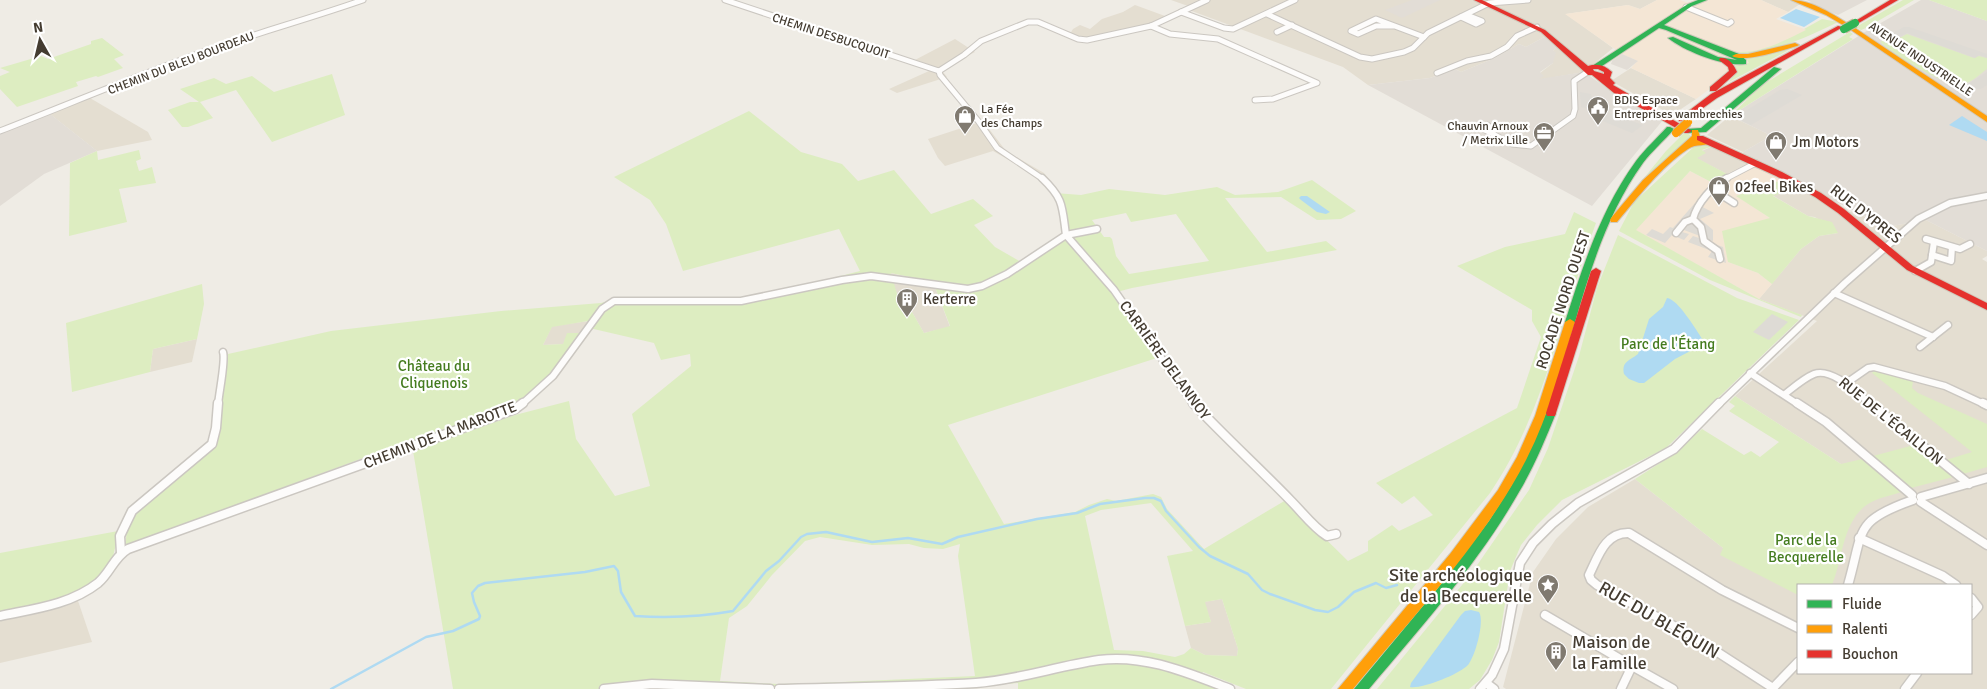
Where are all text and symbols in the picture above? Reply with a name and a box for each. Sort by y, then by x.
street label: CHEMIN DESBUCQUOIT [770,10,892,63]
north arrow [15,15,65,65]
text: N [32,19,44,37]
street label: AVENUE INDUSTRIELLE [1866,19,1976,100]
street label: CHEMIN DU BLEU BOURDEAU [106,29,256,98]
place label: BDIS Espace Entreprises wambrechies [1614,93,1743,122]
public building icon: BDIS Espace Entreprises wambrechies [1586,95,1610,126]
place label: La Fée des Champs [981,102,1042,131]
shop icon: La Fée des Champs [953,104,977,135]
place label: Chauvin Arnoux / Metrix Lille [1447,119,1528,148]
office icon: Chauvin Arnoux / Metrix Lille [1532,121,1556,152]
shop icon: Jm Motors [1764,130,1788,161]
place label: Jm Motors [1792,133,1859,151]
shop icon: 02feel Bikes [1707,175,1731,206]
place label: 02feel Bikes [1735,178,1814,196]
street label: RUE D'YPRES [1827,181,1905,247]
street label: ROCADE NORD OUEST [1532,228,1594,371]
building icon: Kerterre [895,287,919,318]
place label: Kerterre [923,290,976,308]
street label: CARRIÈRE DELANNOY [1116,296,1215,423]
park label: Parc de l'Étang [1621,334,1715,353]
park label: Château du Cliquenois [398,357,470,392]
street label: RUE DE L'ÉCAILLON [1835,373,1947,469]
street label: CHEMIN DE LA MAROTTE [361,397,519,473]
park label: Parc de la Becquerelle [1768,531,1844,566]
place label: Site archéologique de la Becquerelle [1389,564,1532,607]
place icon: Site archéologique de la Becquerelle [1536,573,1560,604]
street label: RUE DU BLÉQUIN [1595,577,1723,663]
legend [1797,584,1972,674]
text: Fluide [1842,595,1882,613]
text: Ralenti [1842,620,1888,638]
place label: Maison de la Famille [1572,631,1650,674]
building icon: Maison de la Famille [1544,640,1568,671]
text: Bouchon [1842,645,1898,663]

